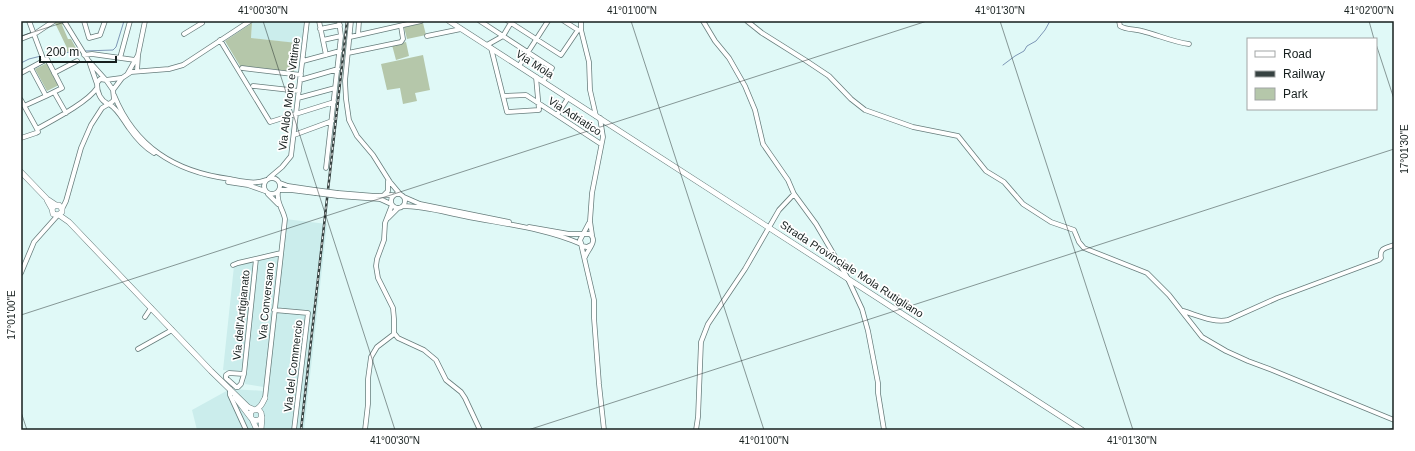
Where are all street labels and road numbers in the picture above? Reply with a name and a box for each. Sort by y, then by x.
street label: Via Aldo Moro e Vittime [276,37,302,151]
street label: Via Mola [514,47,557,81]
street label: Via Adriatico [546,94,604,138]
street label: Strada Provinciale Mola Rutigliano [778,218,926,320]
street label: Via Conversano [256,262,276,340]
street label: Via dell'Artigianato [230,269,252,361]
street label: Via del Commercio [281,319,305,413]

